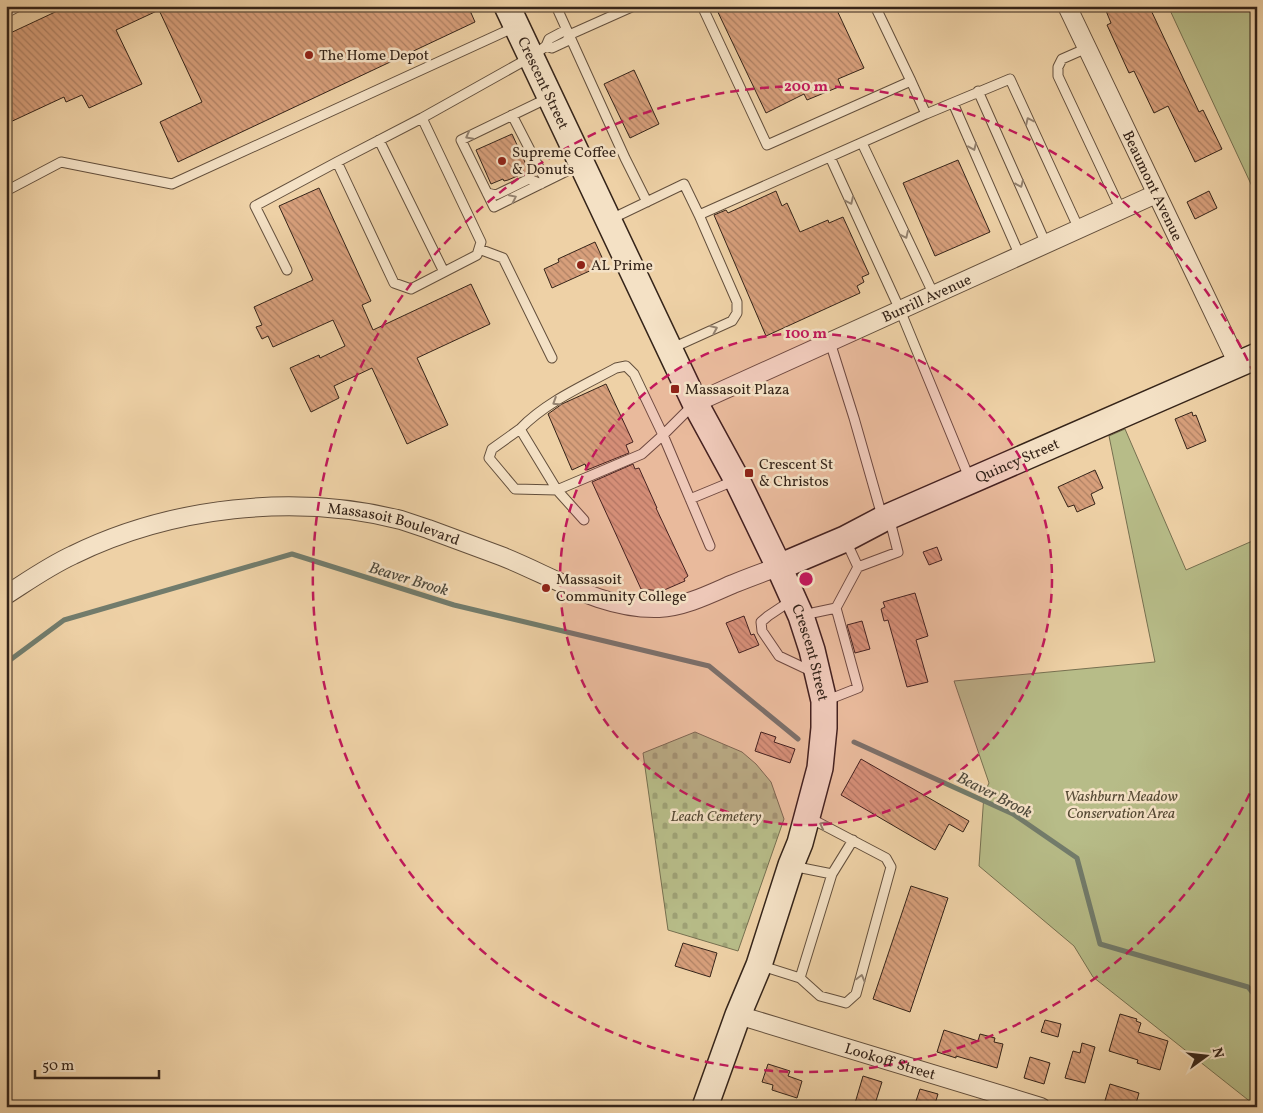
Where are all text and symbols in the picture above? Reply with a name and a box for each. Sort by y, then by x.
street label: Crescent Street [511,34,573,133]
place label: The Home Depot [319,46,429,67]
marker: The Home Depot [303,49,315,61]
text: 200 m [784,77,828,98]
one-way arrow [1025,117,1036,126]
street label: Beaumont Avenue [1116,128,1187,245]
one-way arrow [466,130,475,140]
one-way arrow [966,142,977,151]
place label: Supreme Coffee & Donuts [512,143,616,181]
marker: Supreme Coffee & Donuts [496,155,508,167]
one-way arrow [1013,179,1024,188]
one-way arrow [507,194,516,204]
one-way arrow [844,196,855,205]
one-way arrow [899,229,909,238]
place label: AL Prime [591,256,653,277]
marker: AL Prime [575,259,587,271]
street label: Burrill Avenue [879,270,975,329]
text: 100 m [785,324,828,345]
one-way arrow [709,325,718,336]
place label: Massasoit Plaza [685,380,790,401]
marker: Massasoit Plaza [669,383,681,395]
one-way arrow [552,395,561,405]
street label: Quincy Street [972,434,1063,489]
place label: Crescent St & Christos [759,455,833,493]
marker: Crescent St & Christos [743,467,755,479]
street label: Massasoit Boulevard [326,499,462,552]
water label: Beaver Brook [366,557,451,603]
place label: Massasoit Community College [556,570,687,608]
centre of rings [797,570,815,588]
marker: Massasoit Community College [540,582,552,594]
street label: Crescent Street [785,601,833,703]
water label: Beaver Brook [952,767,1036,824]
park label: Washburn Meadow Conservation Area [1064,787,1178,825]
park label: Leach Cemetery [671,807,762,828]
one-way arrow [819,820,828,831]
one-way arrow [855,974,865,983]
north arrow [1180,1030,1230,1080]
street label: Lookoff Street [842,1039,938,1086]
text: N [1207,1046,1228,1060]
scale bar [35,1048,159,1080]
text: 50 m [42,1056,74,1077]

